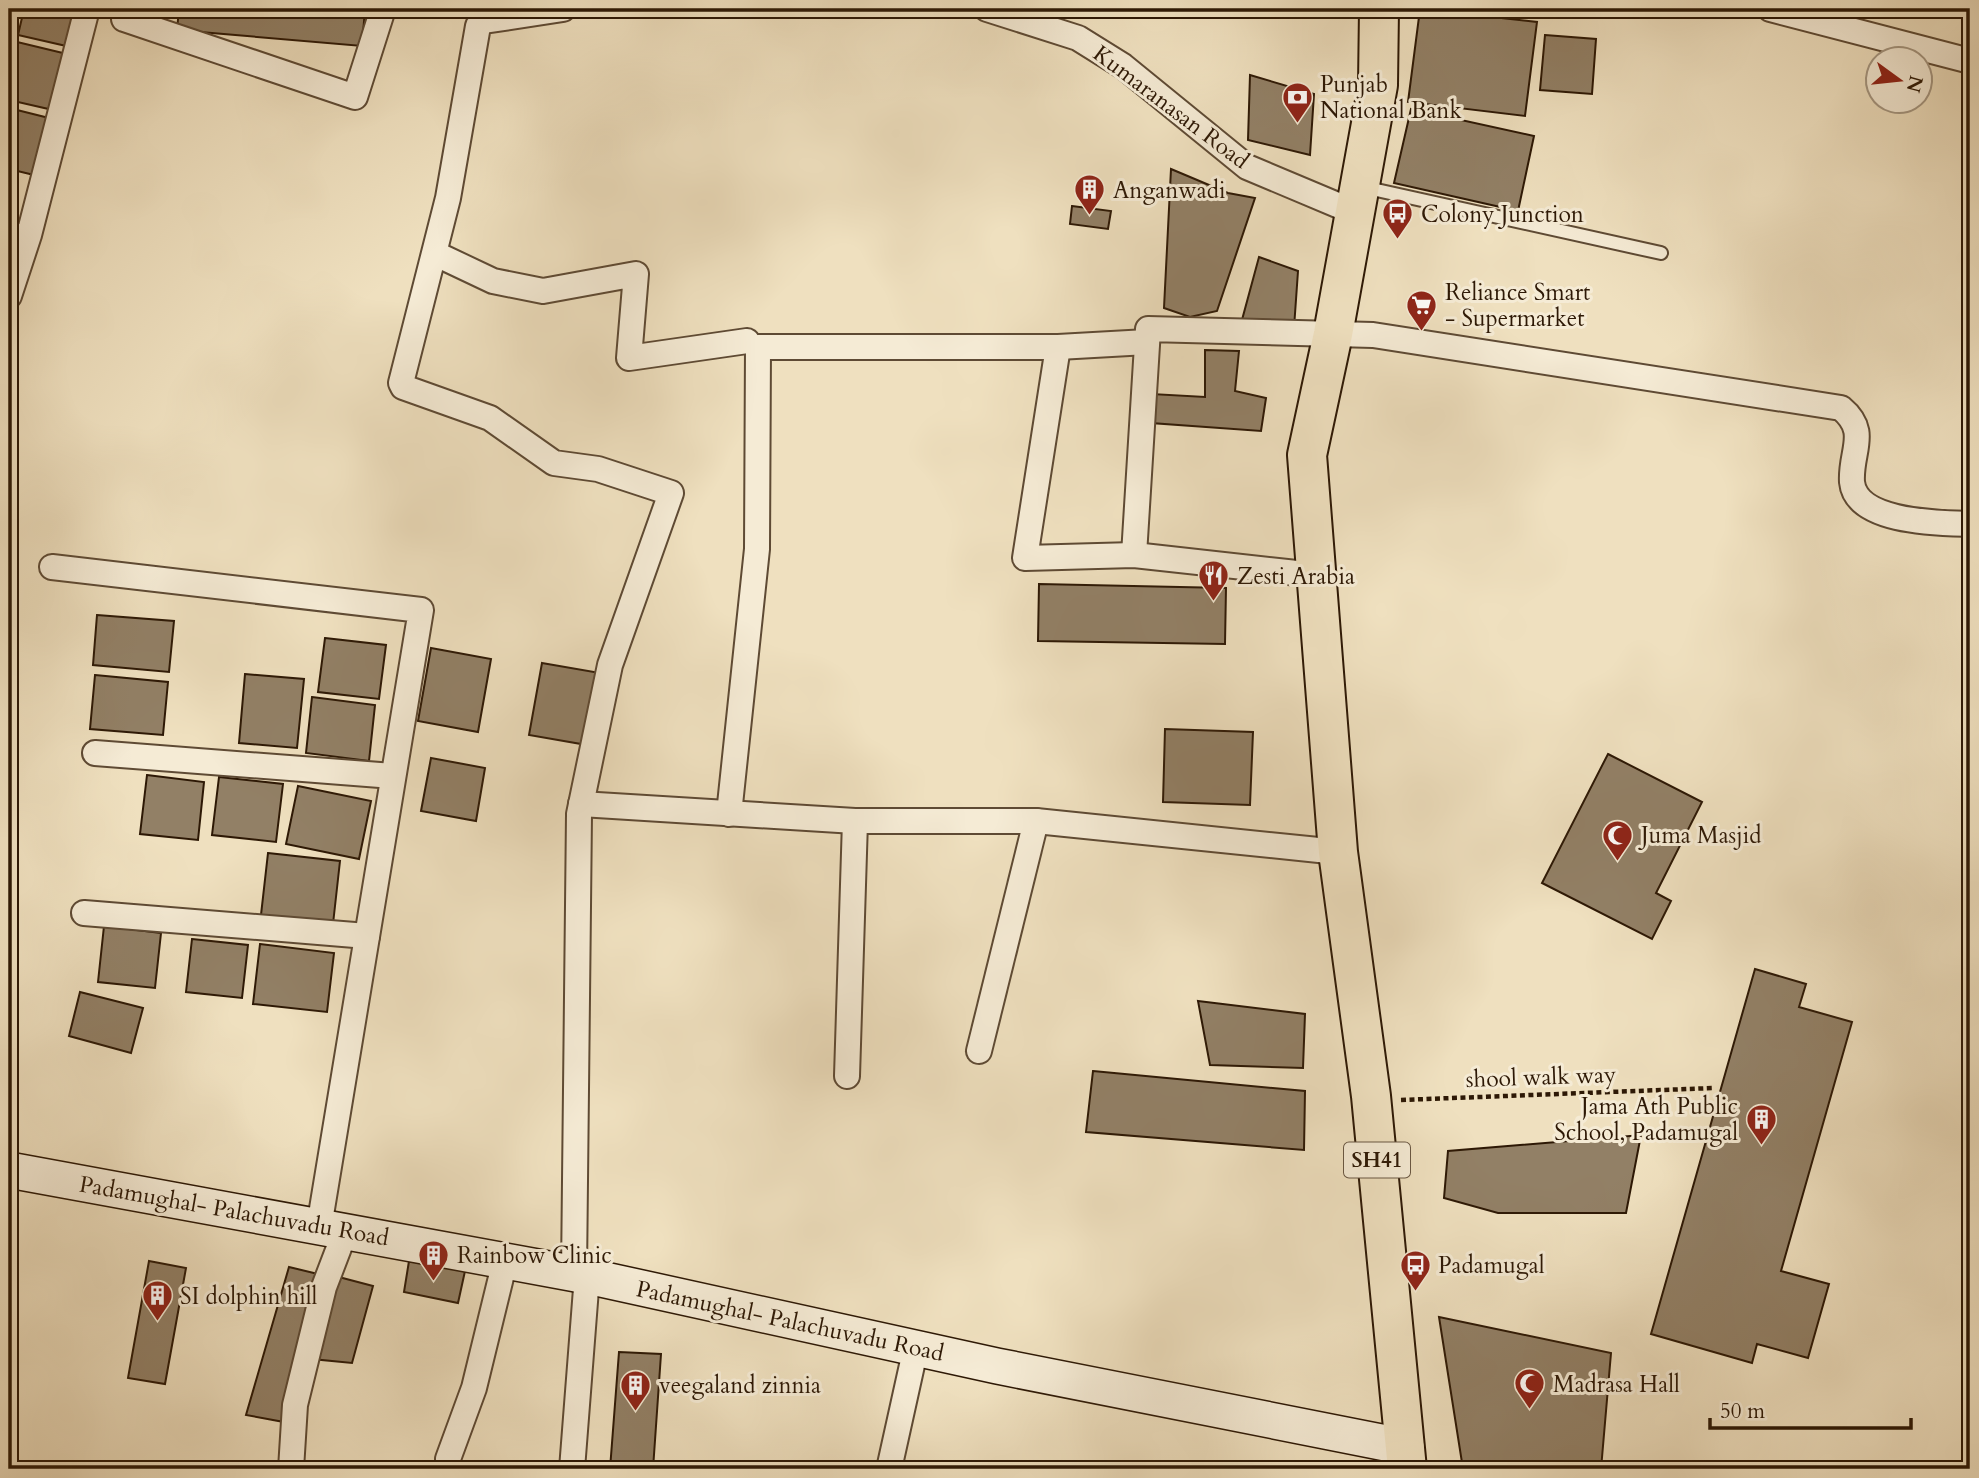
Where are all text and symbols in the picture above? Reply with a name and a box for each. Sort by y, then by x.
street label: Kumaranasan Road [1087,38,1256,176]
north arrow [1864,46,1934,116]
place label: Punjab National Bank [1320,69,1462,126]
text: N [1900,73,1929,96]
bank icon: Punjab National Bank [1280,80,1314,124]
building icon: Anganwadi [1073,173,1107,217]
place label: Anganwadi [1113,175,1225,206]
bus stop icon: Colony Junction [1381,197,1415,241]
place label: Colony Junction [1421,199,1584,230]
place label: Reliance Smart - Supermarket [1445,277,1590,334]
supermarket icon: Reliance Smart - Supermarket [1405,288,1439,332]
restaurant icon: Zesti Arabia [1197,559,1231,603]
place label: Zesti Arabia [1237,561,1355,592]
mosque icon: Juma Masjid [1601,818,1635,862]
place label: Juma Masjid [1638,820,1762,851]
street label: shool walk way [1465,1059,1617,1095]
place label: Jama Ath Public School, Padamugal [1554,1091,1738,1148]
building icon: Jama Ath Public School, Padamugal [1744,1102,1778,1146]
road number: SH41 [1344,1142,1410,1178]
street label: Padamughal- Palachuvadu Road [77,1168,392,1254]
building icon: Rainbow Clinic [417,1238,451,1282]
place label: Rainbow Clinic [457,1240,612,1271]
bus stop icon: Padamugal [1398,1248,1432,1292]
place label: Padamugal [1438,1250,1545,1281]
street label: Padamughal- Palachuvadu Road [633,1273,947,1369]
building icon: SI dolphin hill [140,1279,174,1323]
place label: SI dolphin hill [180,1281,318,1312]
mosque icon: Madrasa Hall [1513,1367,1547,1411]
building icon: veegaland zinnia [619,1368,653,1412]
place label: Madrasa Hall [1553,1369,1680,1400]
place label: veegaland zinnia [659,1370,821,1401]
scale bar [1710,1387,1911,1431]
text: 50 m [1720,1397,1765,1426]

